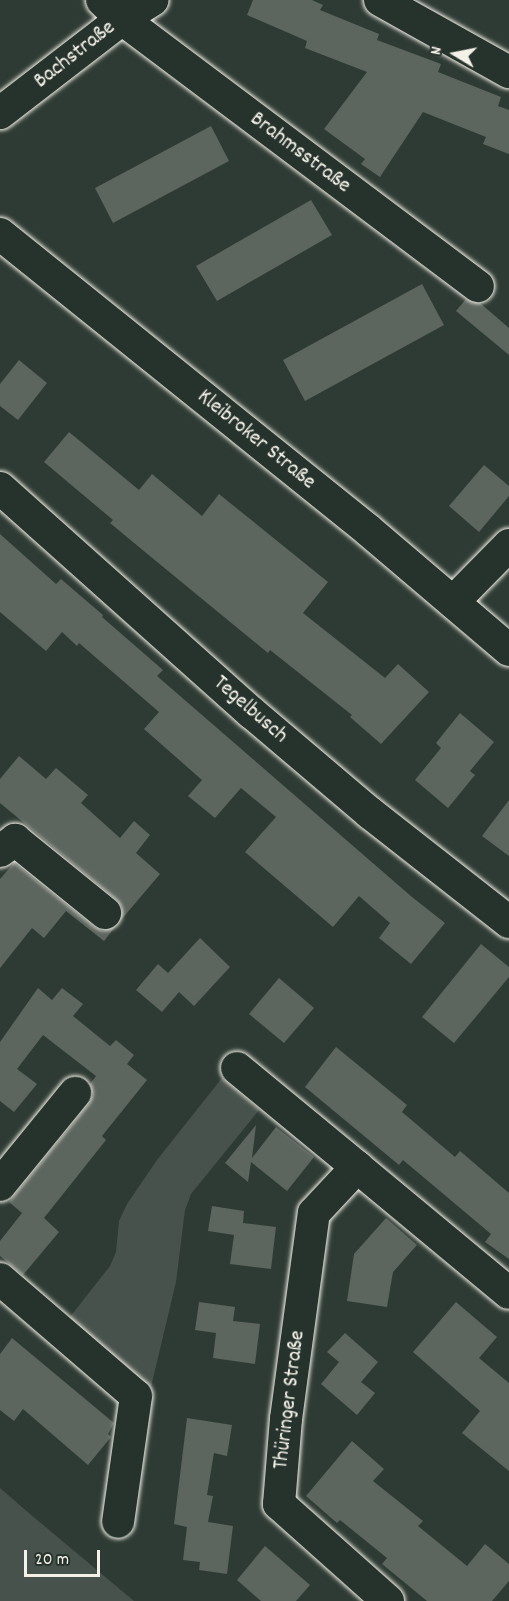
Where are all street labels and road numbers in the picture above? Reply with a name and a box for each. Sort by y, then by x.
street label: Bachstraße [29,15,121,95]
street label: Brahmsstraße [244,107,356,199]
street label: Kleibroker Straße [191,384,321,496]
street label: Tegelbusch [207,670,293,750]
street label: Thüringer Straße [268,1329,312,1471]

